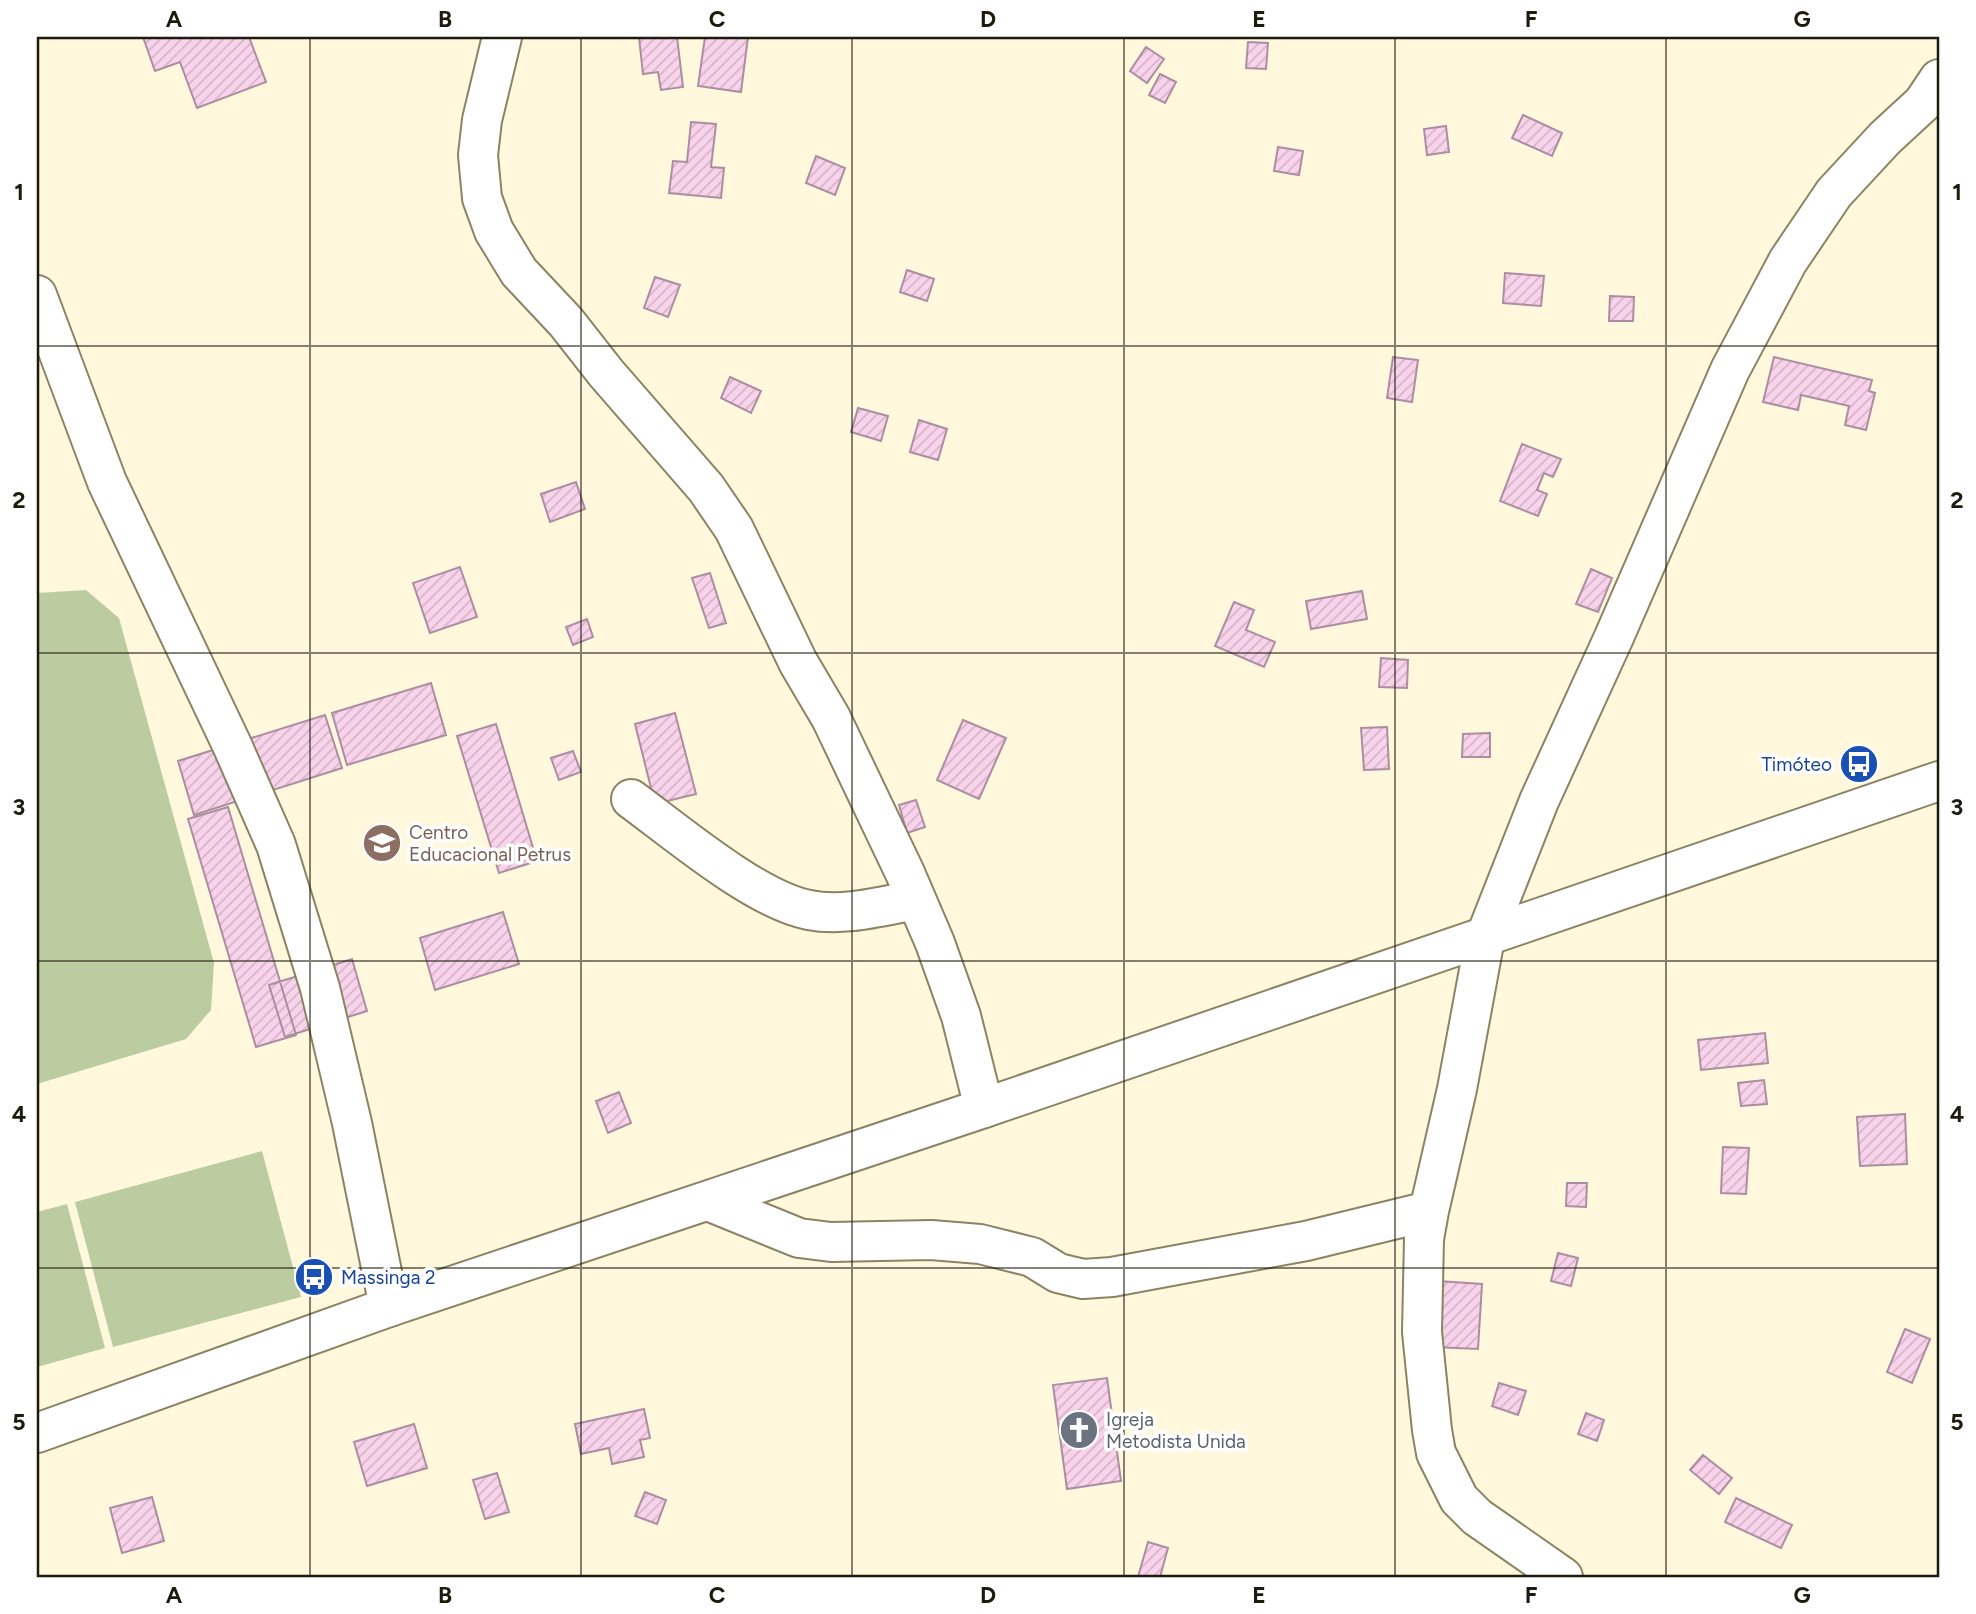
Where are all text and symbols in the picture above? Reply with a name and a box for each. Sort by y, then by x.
text: A [166,5,183,33]
text: B [438,5,452,33]
text: C [709,5,726,33]
text: D [980,5,996,33]
text: E [1252,5,1266,33]
text: F [1525,5,1538,33]
text: G [1793,5,1811,33]
text: 1 [14,178,24,206]
text: 1 [1952,178,1962,206]
text: 2 [12,486,26,514]
text: 2 [1950,486,1964,514]
bus stop icon: Timóteo [1838,743,1880,785]
place label: Timóteo [1761,753,1832,776]
text: 3 [13,793,25,821]
text: 3 [1951,793,1963,821]
place label: Centro Educacional Petrus [409,821,571,866]
school or university icon: Centro Educacional Petrus [361,822,403,864]
text: 4 [12,1100,26,1128]
text: 4 [1950,1100,1964,1128]
bus stop icon: Massinga 2 [293,1256,335,1298]
place label: Massinga 2 [341,1266,436,1289]
text: 5 [12,1408,26,1436]
place label: Igreja Metodista Unida [1106,1408,1246,1453]
text: 5 [1950,1408,1964,1436]
church icon: Igreja Metodista Unida [1058,1409,1100,1451]
text: A [166,1581,183,1609]
text: B [438,1581,452,1609]
text: C [709,1581,726,1609]
text: D [980,1581,996,1609]
text: E [1252,1581,1266,1609]
text: F [1525,1581,1538,1609]
text: G [1793,1581,1811,1609]

